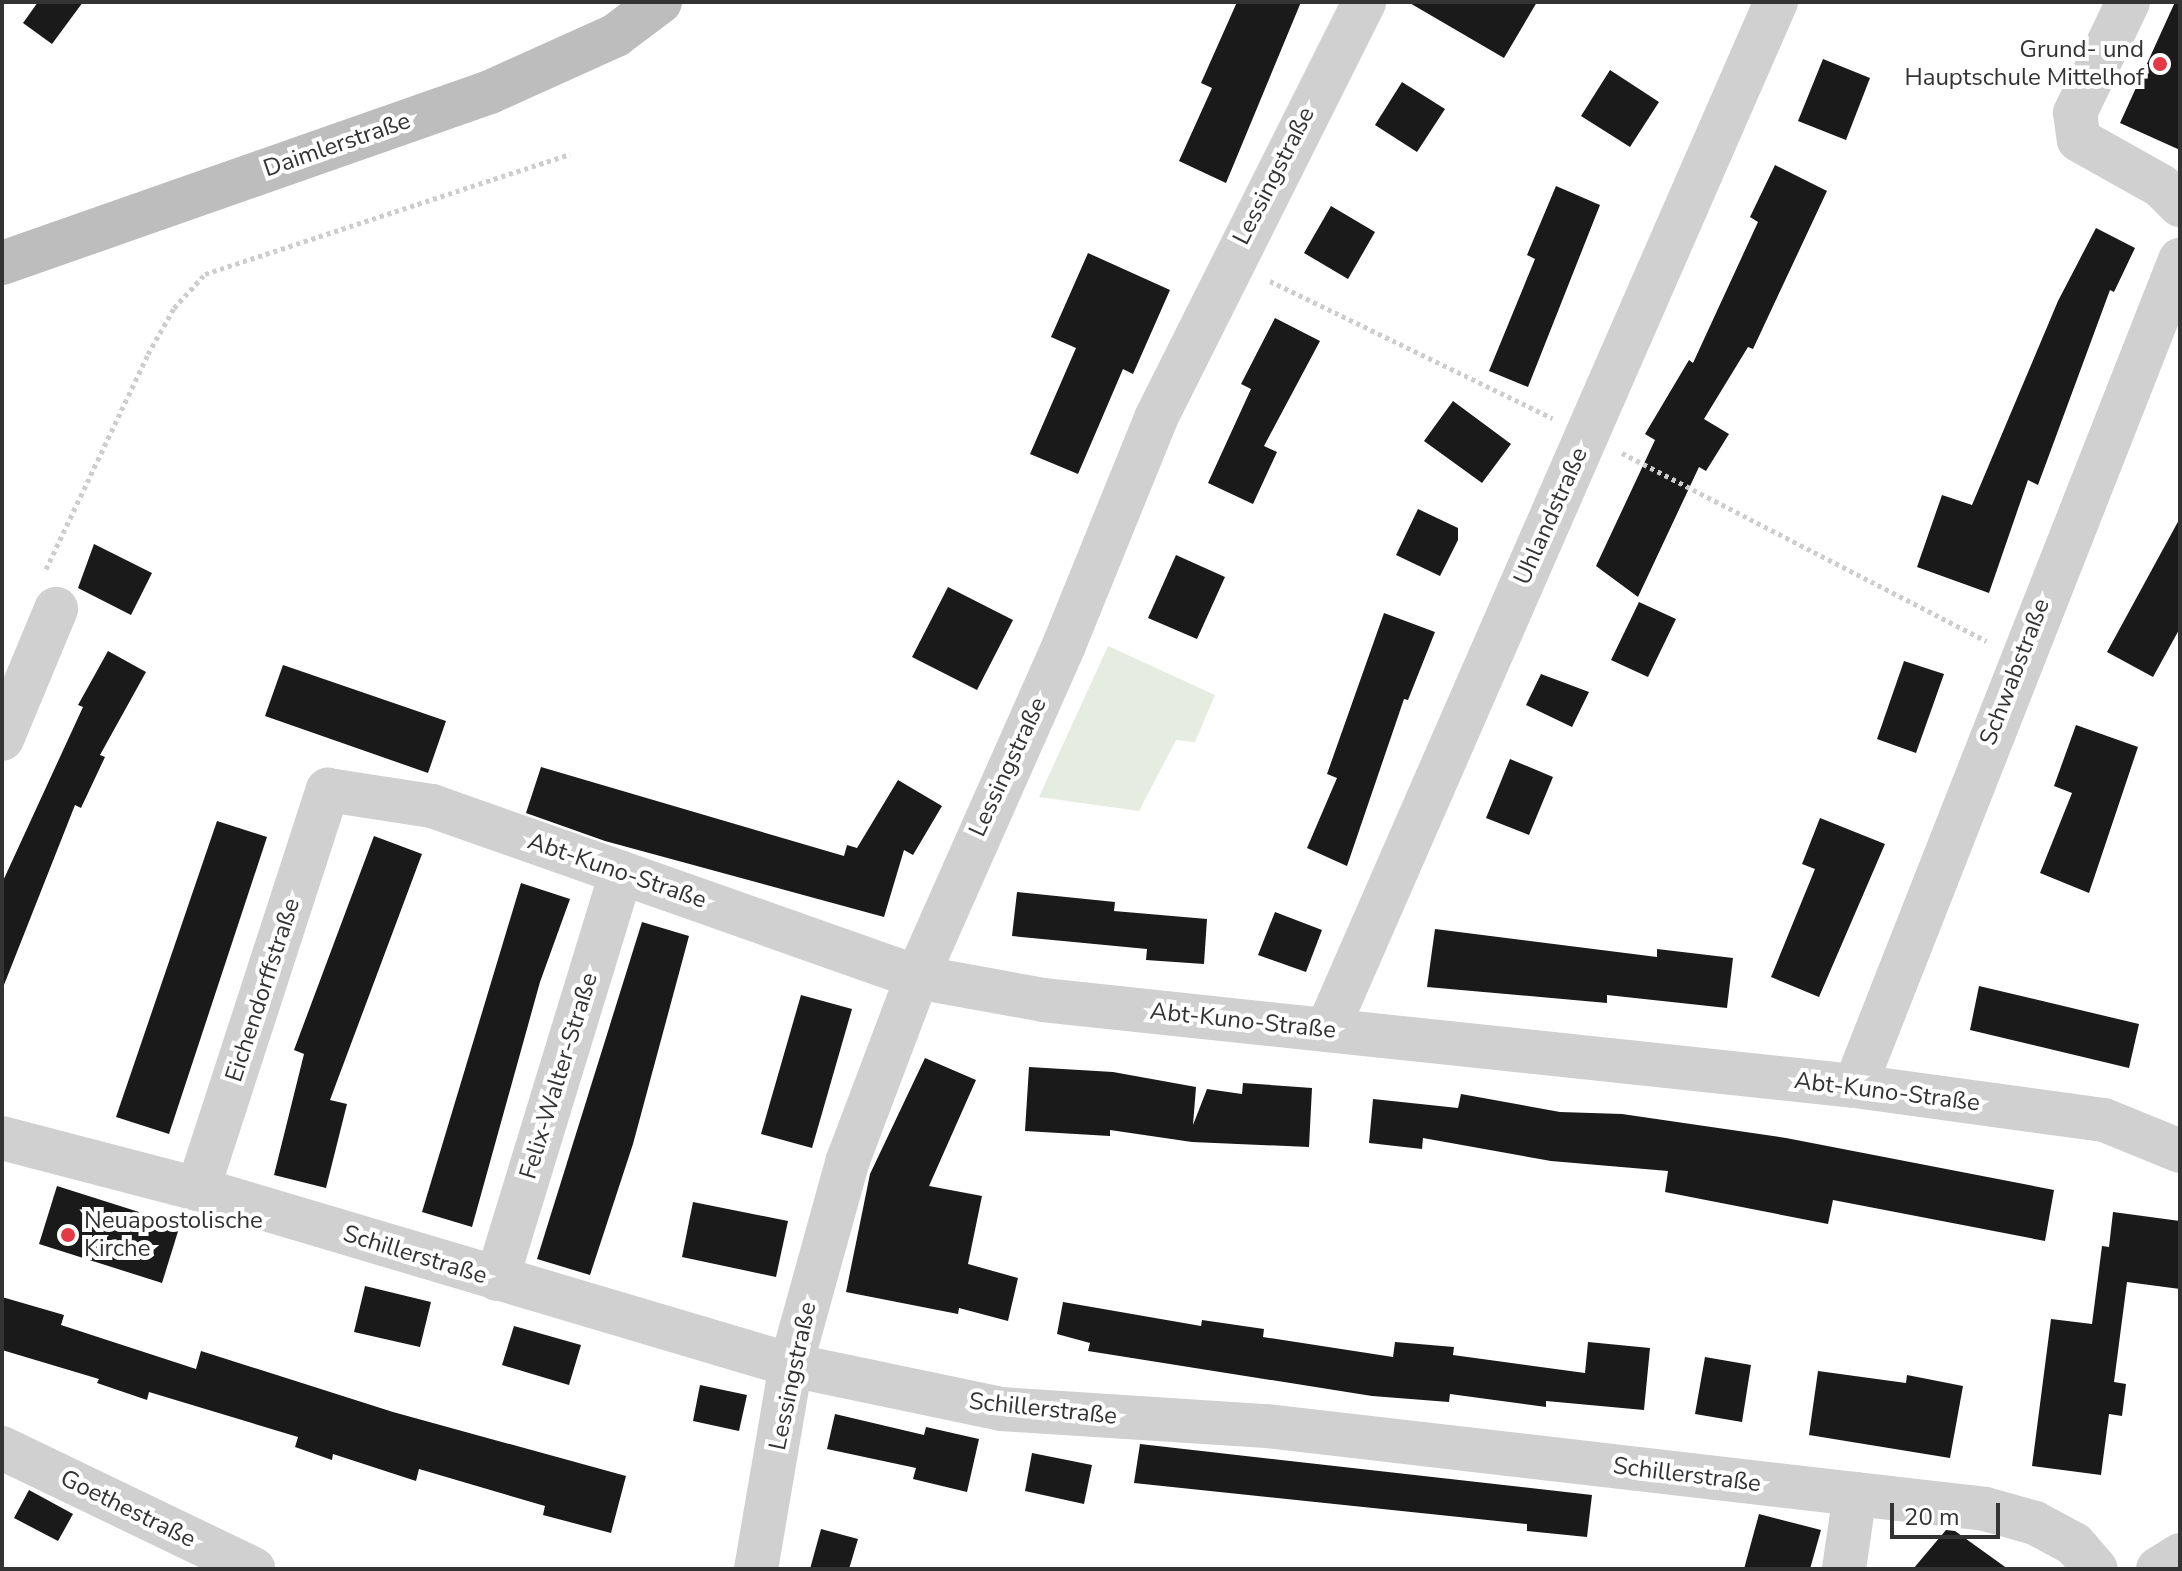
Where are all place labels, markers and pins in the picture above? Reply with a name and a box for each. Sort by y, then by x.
place label: Grund- und Hauptschule Mittelhof [1904,36,2144,92]
marker: Grund- und Hauptschule Mittelhof [2151,55,2169,73]
place label: Neuapostolische Kirche [84,1207,263,1263]
marker: Neuapostolische Kirche [59,1226,77,1244]

